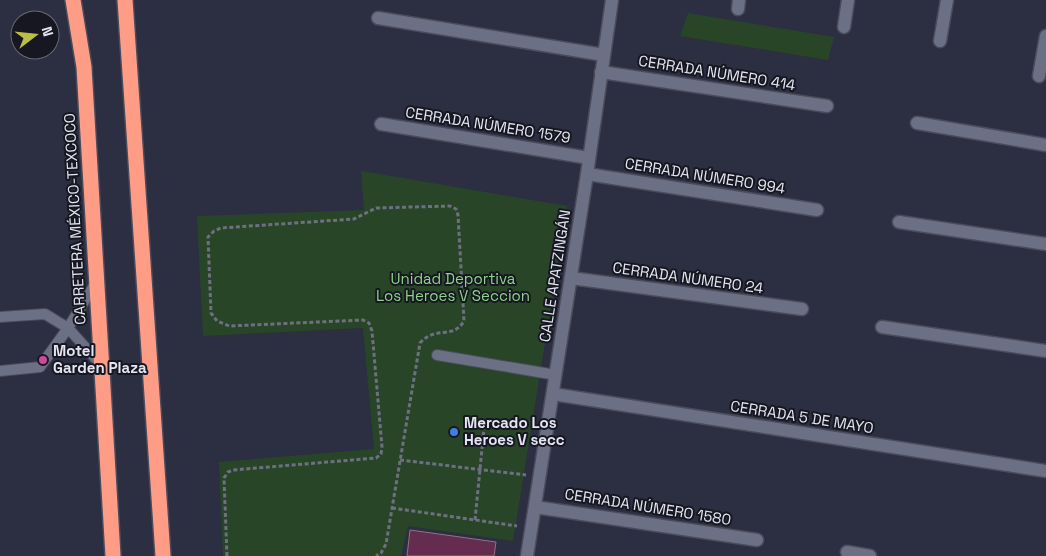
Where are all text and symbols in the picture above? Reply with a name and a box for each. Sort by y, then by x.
north arrow [10,10,60,60]
text: N [38,24,57,38]
street label: CERRADA NÚMERO 414 [637,51,797,94]
street label: CERRADA NÚMERO 1579 [404,102,572,147]
street label: CARRETERA MÉXICO-TEXCOCO [59,113,90,325]
street label: CERRADA NÚMERO 994 [624,153,786,198]
street label: CALLE APATZINGÁN [535,208,574,343]
street label: CERRADA NÚMERO 24 [611,258,765,297]
park label: Unidad Deportiva Los Heroes V Seccion [376,269,530,305]
place label: Motel Garden Plaza [53,341,147,377]
marker: Motel Garden Plaza [37,354,49,366]
street label: CERRADA 5 DE MAYO [729,396,875,437]
place label: Mercado Los Heroes V secc [464,413,565,449]
marker: Mercado Los Heroes V secc [448,426,460,438]
street label: CERRADA NÚMERO 1580 [563,484,733,529]

